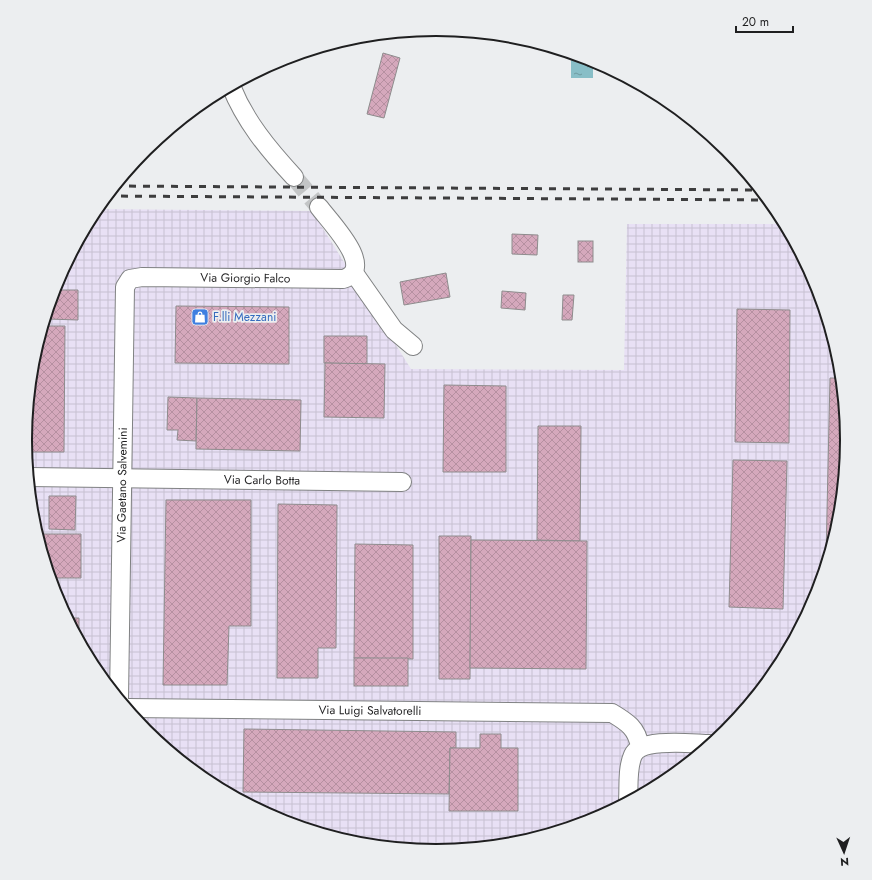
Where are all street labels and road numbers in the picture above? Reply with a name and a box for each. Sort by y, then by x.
street label: Via Giorgio Falco [200,269,291,287]
street label: Via Gaetano Salvemini [112,427,132,543]
street label: Via Carlo Botta [224,471,300,490]
street label: Via Luigi Salvatorelli [318,701,422,720]

